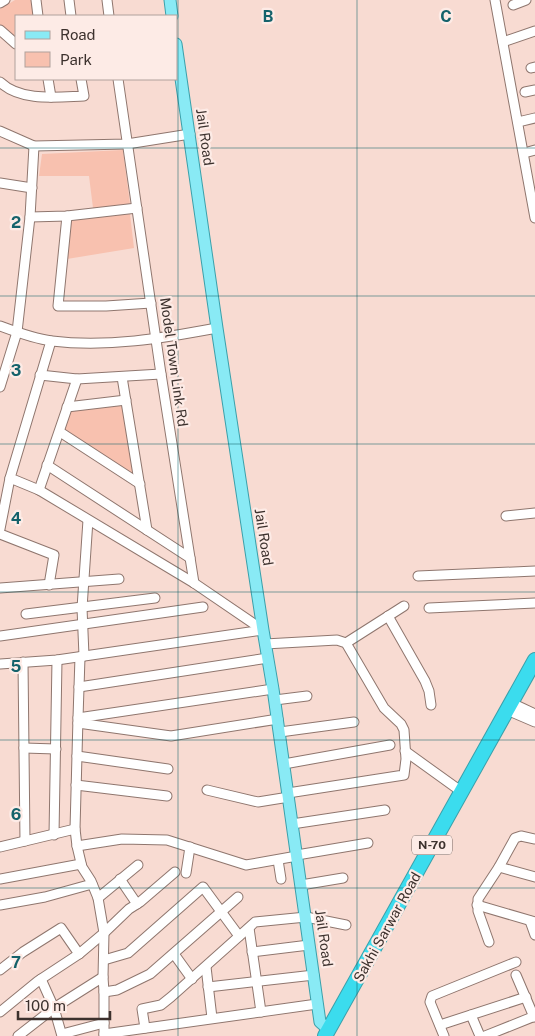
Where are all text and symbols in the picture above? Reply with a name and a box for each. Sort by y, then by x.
text: B [263,7,274,26]
text: C [440,7,452,26]
legend [15,15,178,80]
text: Road [60,26,96,43]
text: Park [60,51,92,68]
street label: Jail Road [193,107,217,167]
text: 2 [11,213,21,232]
street label: Model Town Link Rd [157,296,191,428]
text: 3 [11,361,21,380]
street label: Jail Road [252,507,276,567]
text: 4 [11,509,22,528]
text: 5 [11,657,22,676]
text: 6 [11,805,21,824]
road number: N-70 [412,836,452,854]
street label: Sakhi Sarwar Road [350,869,424,985]
street label: Jail Road [312,908,336,968]
text: 7 [11,953,21,972]
scale bar [18,988,110,1020]
text: 100 m [25,997,66,1014]

